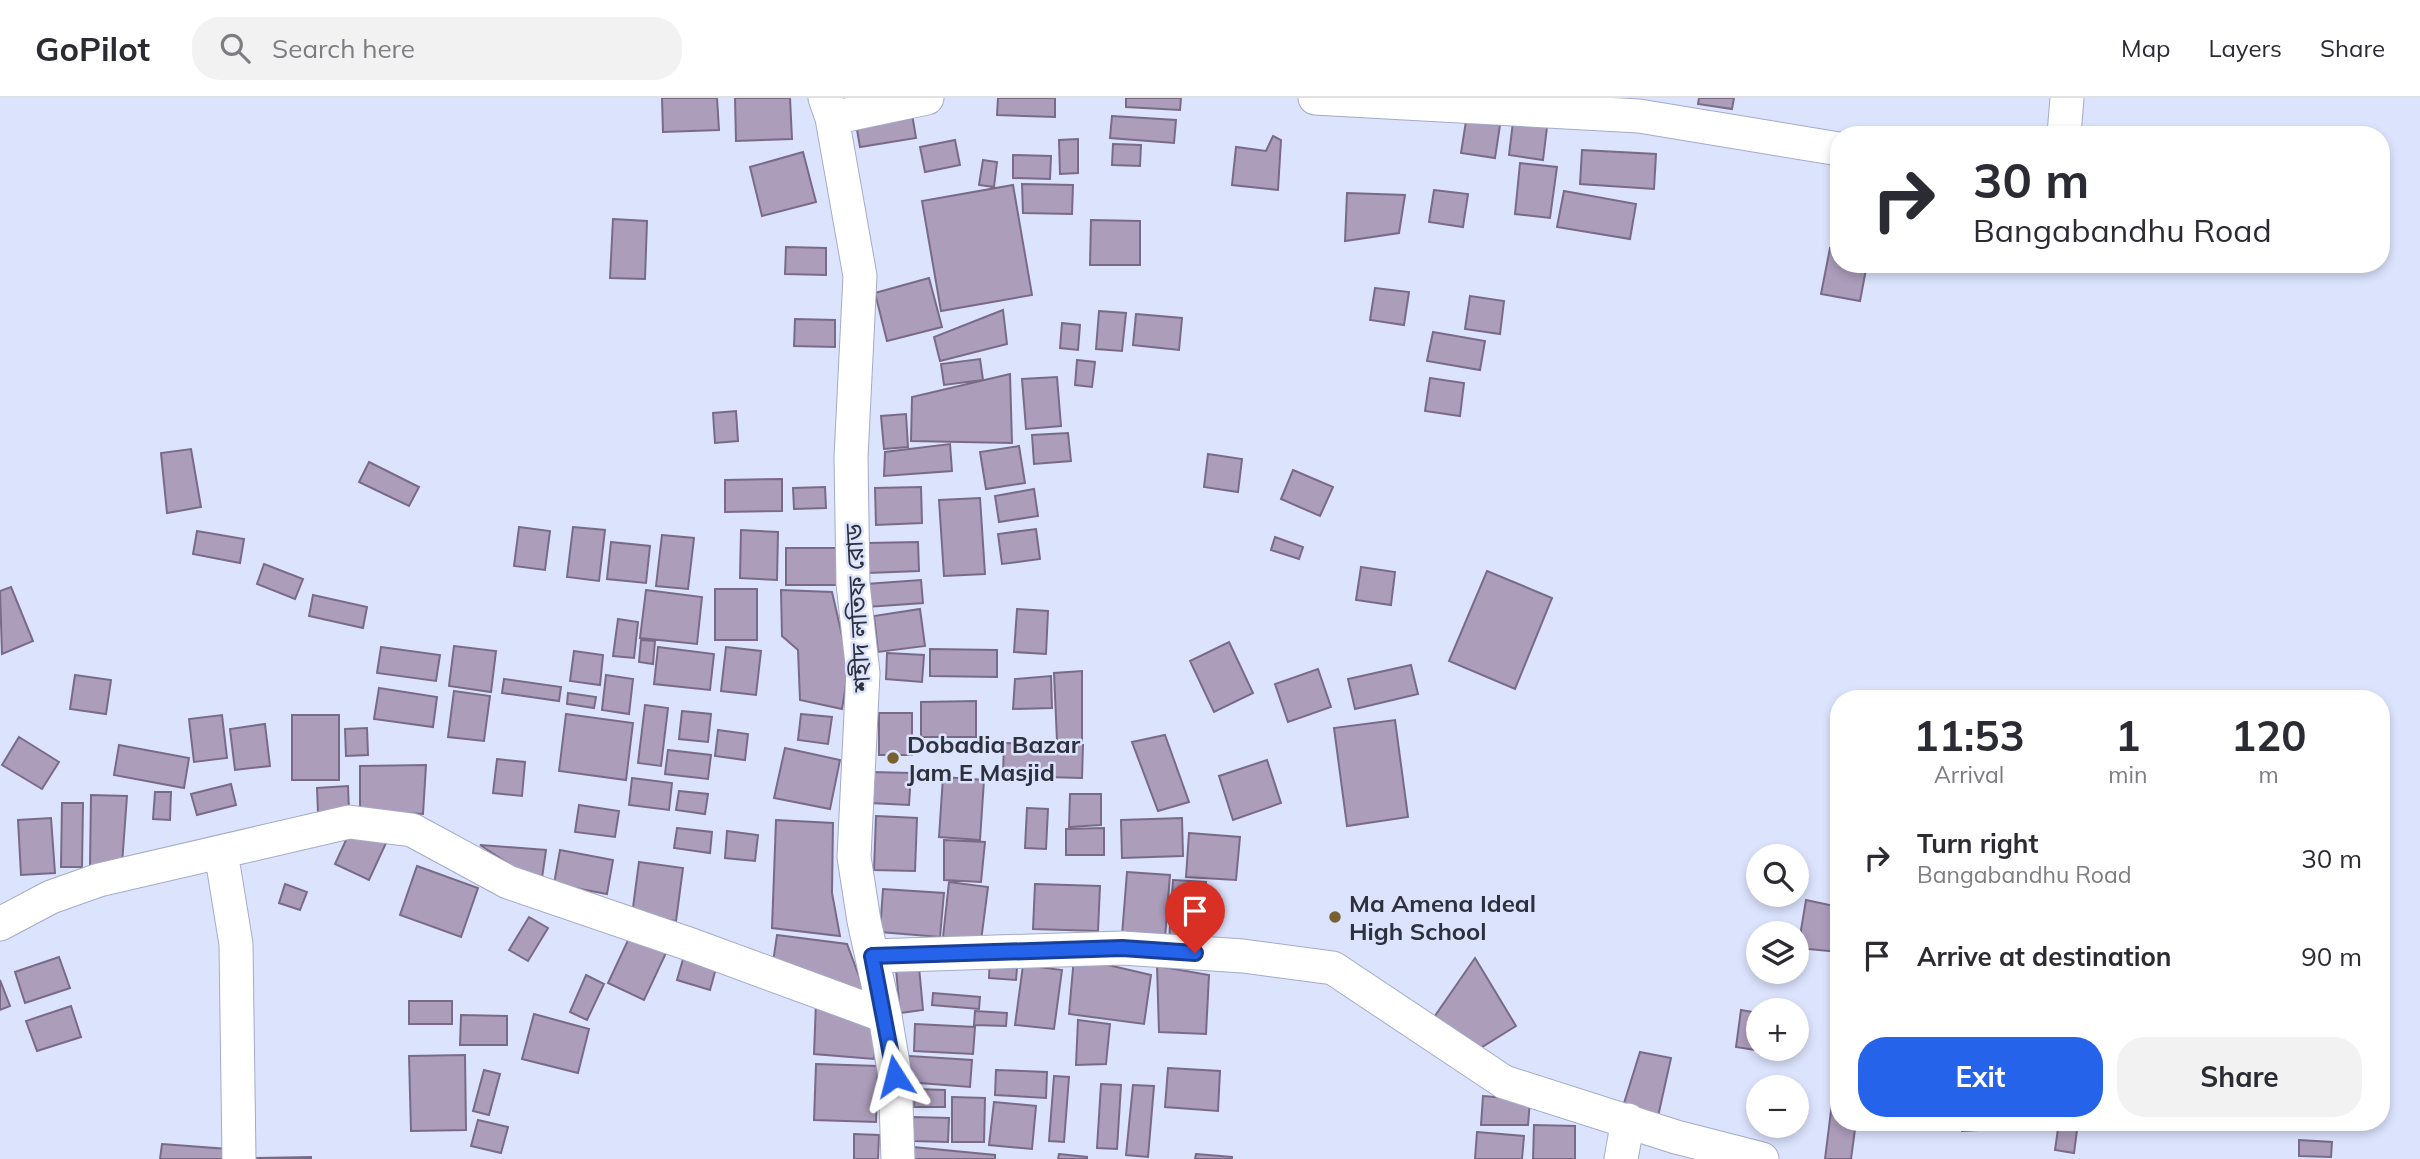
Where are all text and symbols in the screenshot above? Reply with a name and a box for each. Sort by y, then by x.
search box [192,17,682,80]
text: GoPilot [35,28,150,69]
icon: search [216,29,254,67]
text: Search here [272,32,415,65]
text: Map [2121,33,2170,63]
text: Layers [2208,33,2282,63]
text: Share [2320,33,2385,63]
text: 30 m [1973,149,2089,210]
icon: right [1858,154,1949,245]
text: Bangabandhu Road [1973,210,2272,250]
street label: শহীদ লতিফ রোড [838,522,876,694]
text: 11:53 [1914,709,2025,762]
text: 1 [2115,709,2140,762]
text: 120 [2231,709,2306,762]
place label: Dobadia Bazar Jam E Masjid [907,729,1081,787]
marker: Dobadia Bazar Jam E Masjid [885,750,901,766]
text: Arrival [1934,760,2004,789]
text: min [2108,760,2147,789]
text: m [2259,760,2279,789]
text: Turn right [1917,827,2038,860]
icon: right [1858,839,1896,877]
text: 30 m [2301,842,2362,875]
map controls [1746,844,1809,1138]
button: search [1746,844,1809,907]
text: Bangabandhu Road [1917,860,2132,889]
pin [1165,881,1225,953]
place label: Ma Amena Ideal High School [1349,888,1536,946]
icon: arrive [1176,892,1214,930]
marker: Ma Amena Ideal High School [1327,909,1343,925]
button: layers [1746,921,1809,984]
icon: arrive [1858,937,1896,975]
text: Arrive at destination [1917,940,2172,973]
text: 90 m [2301,940,2362,973]
button: + [1746,998,1809,1061]
button: Exit [1858,1037,2103,1117]
button: Share [2117,1037,2362,1117]
position arrow [858,1039,932,1113]
button: − [1746,1075,1809,1138]

